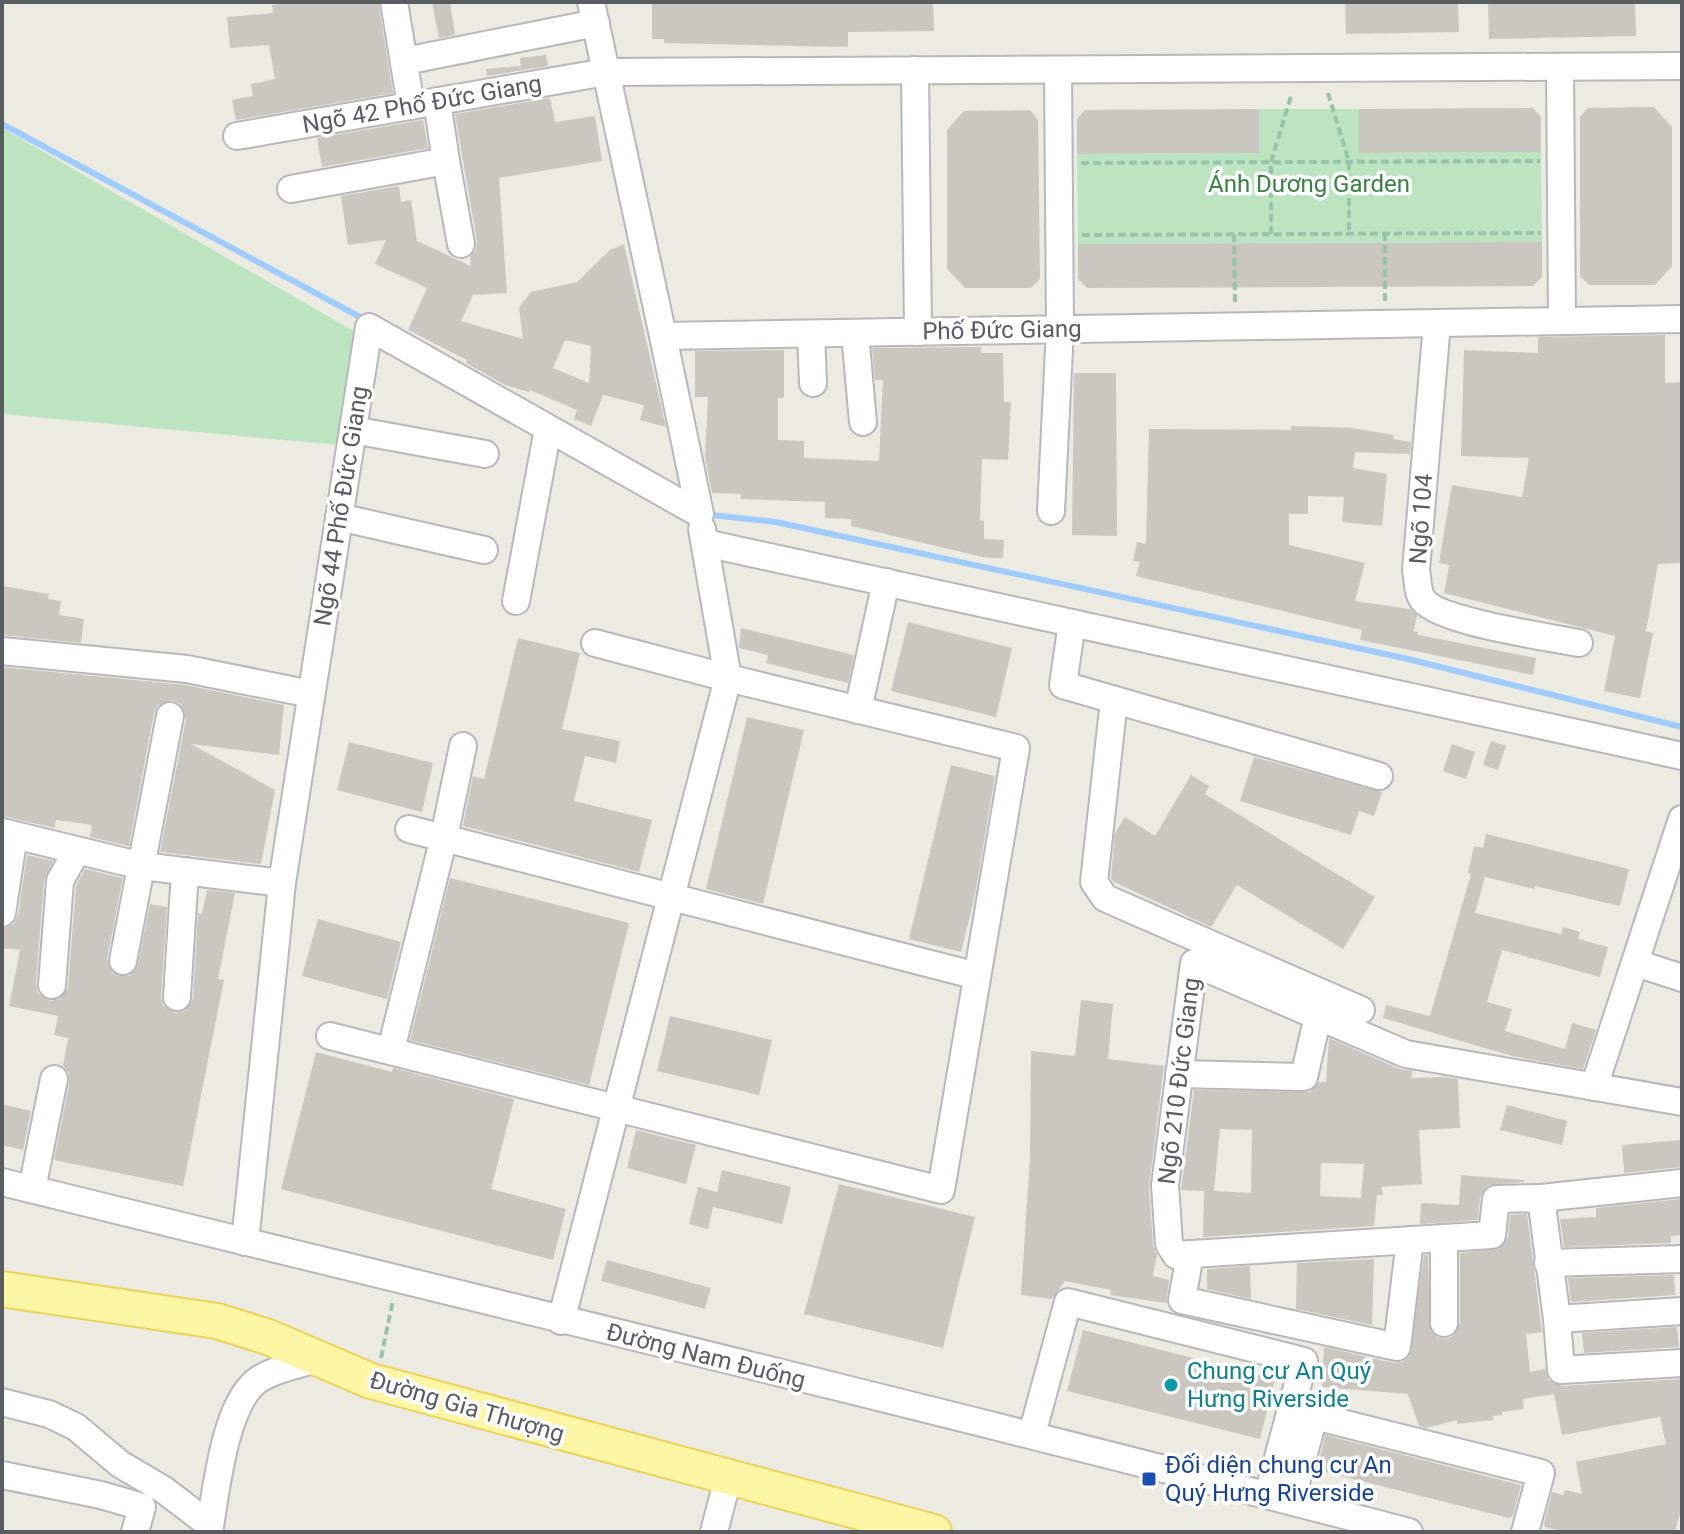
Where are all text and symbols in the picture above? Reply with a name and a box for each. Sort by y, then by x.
street label: Ngõ 42 Phố Đức Giang [300,69,544,139]
park label: Ánh Dương Garden [1208,170,1410,198]
street label: Phố Đức Giang [922,315,1082,345]
street label: Ngõ 44 Phố Đức Giang [308,384,374,628]
street label: Ngõ 104 [1404,473,1438,565]
street label: Ngõ 210 Đức Giang [1152,976,1206,1186]
street label: Đường Nam Đuống [604,1318,808,1394]
place label: Chung cư An Quý Hưng Riverside [1187,1357,1372,1413]
street label: Đường Gia Thượng [367,1366,567,1448]
marker: Chung cư An Quý Hưng Riverside [1162,1376,1180,1394]
place label: Đối diện chung cư An Quý Hưng Riverside [1165,1451,1392,1507]
marker: Đối diện chung cư An Quý Hưng Riverside [1140,1470,1158,1488]

